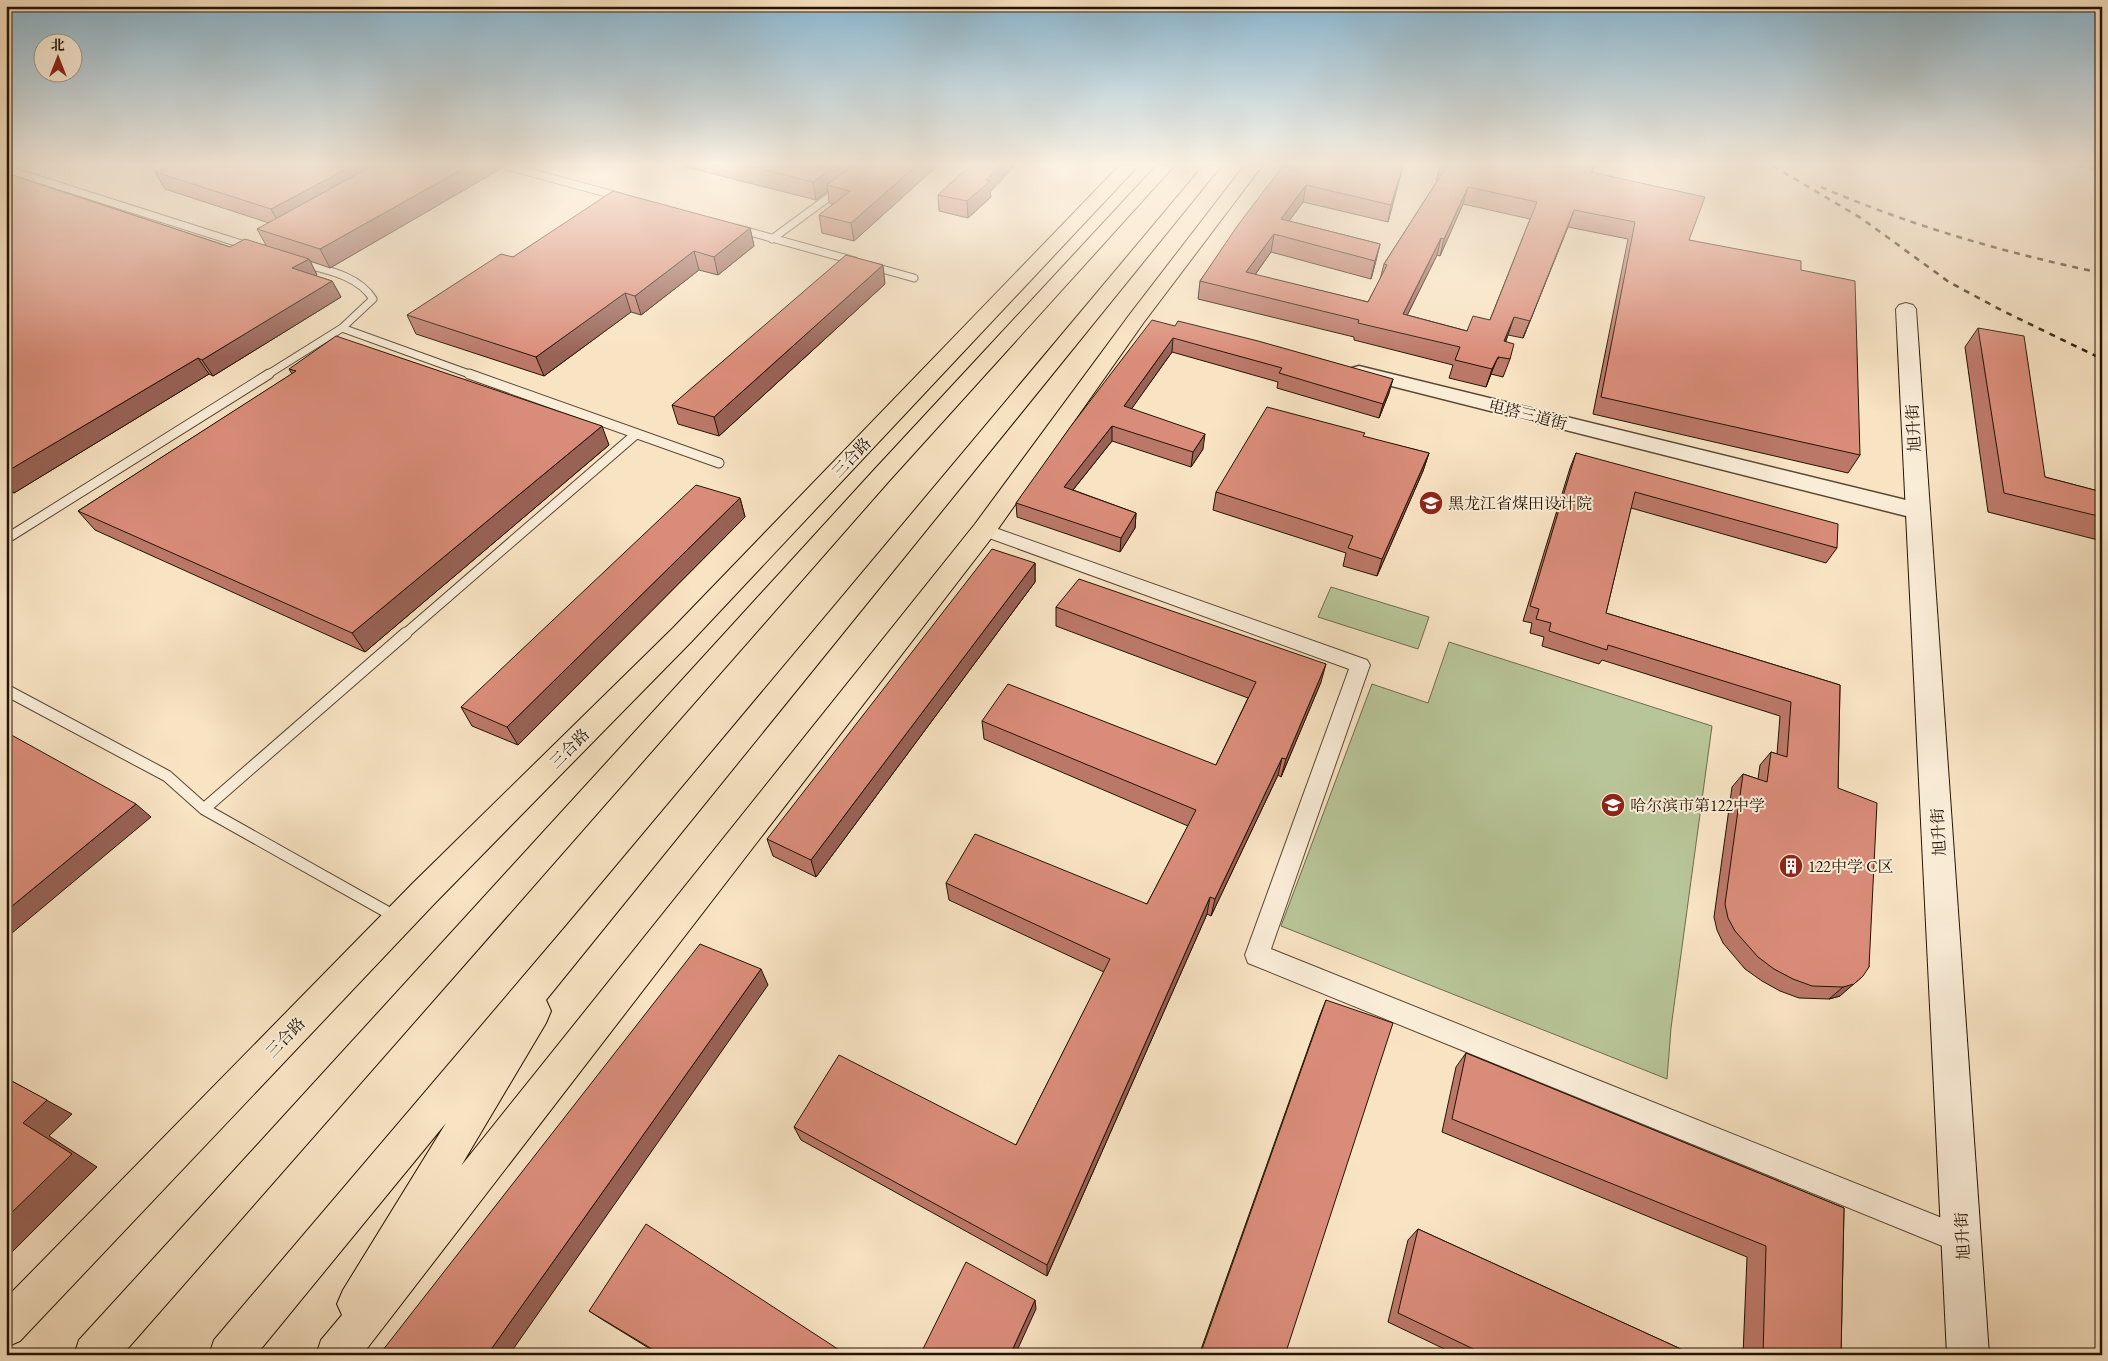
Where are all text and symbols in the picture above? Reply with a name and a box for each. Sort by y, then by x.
north arrow [32,32,82,82]
text: 北 [51,36,65,54]
street label: 电塔三道街 [1487,395,1569,434]
street label: 旭升街 [1902,403,1925,452]
street label: 三合路 [827,433,876,482]
school or university icon: 黑龙江省煤田设计院 [1418,490,1444,516]
place label: 黑龙江省煤田设计院 [1448,493,1592,514]
street label: 三合路 [545,724,594,773]
school or university icon: 哈尔滨市第122中学 [1600,792,1626,818]
place label: 哈尔滨市第122中学 [1630,795,1765,816]
street label: 旭升街 [1927,807,1950,856]
building icon: 122中学 C区 [1778,853,1804,879]
place label: 122中学 C区 [1808,856,1894,877]
street label: 三合路 [261,1013,310,1062]
street label: 旭升街 [1951,1211,1974,1260]

